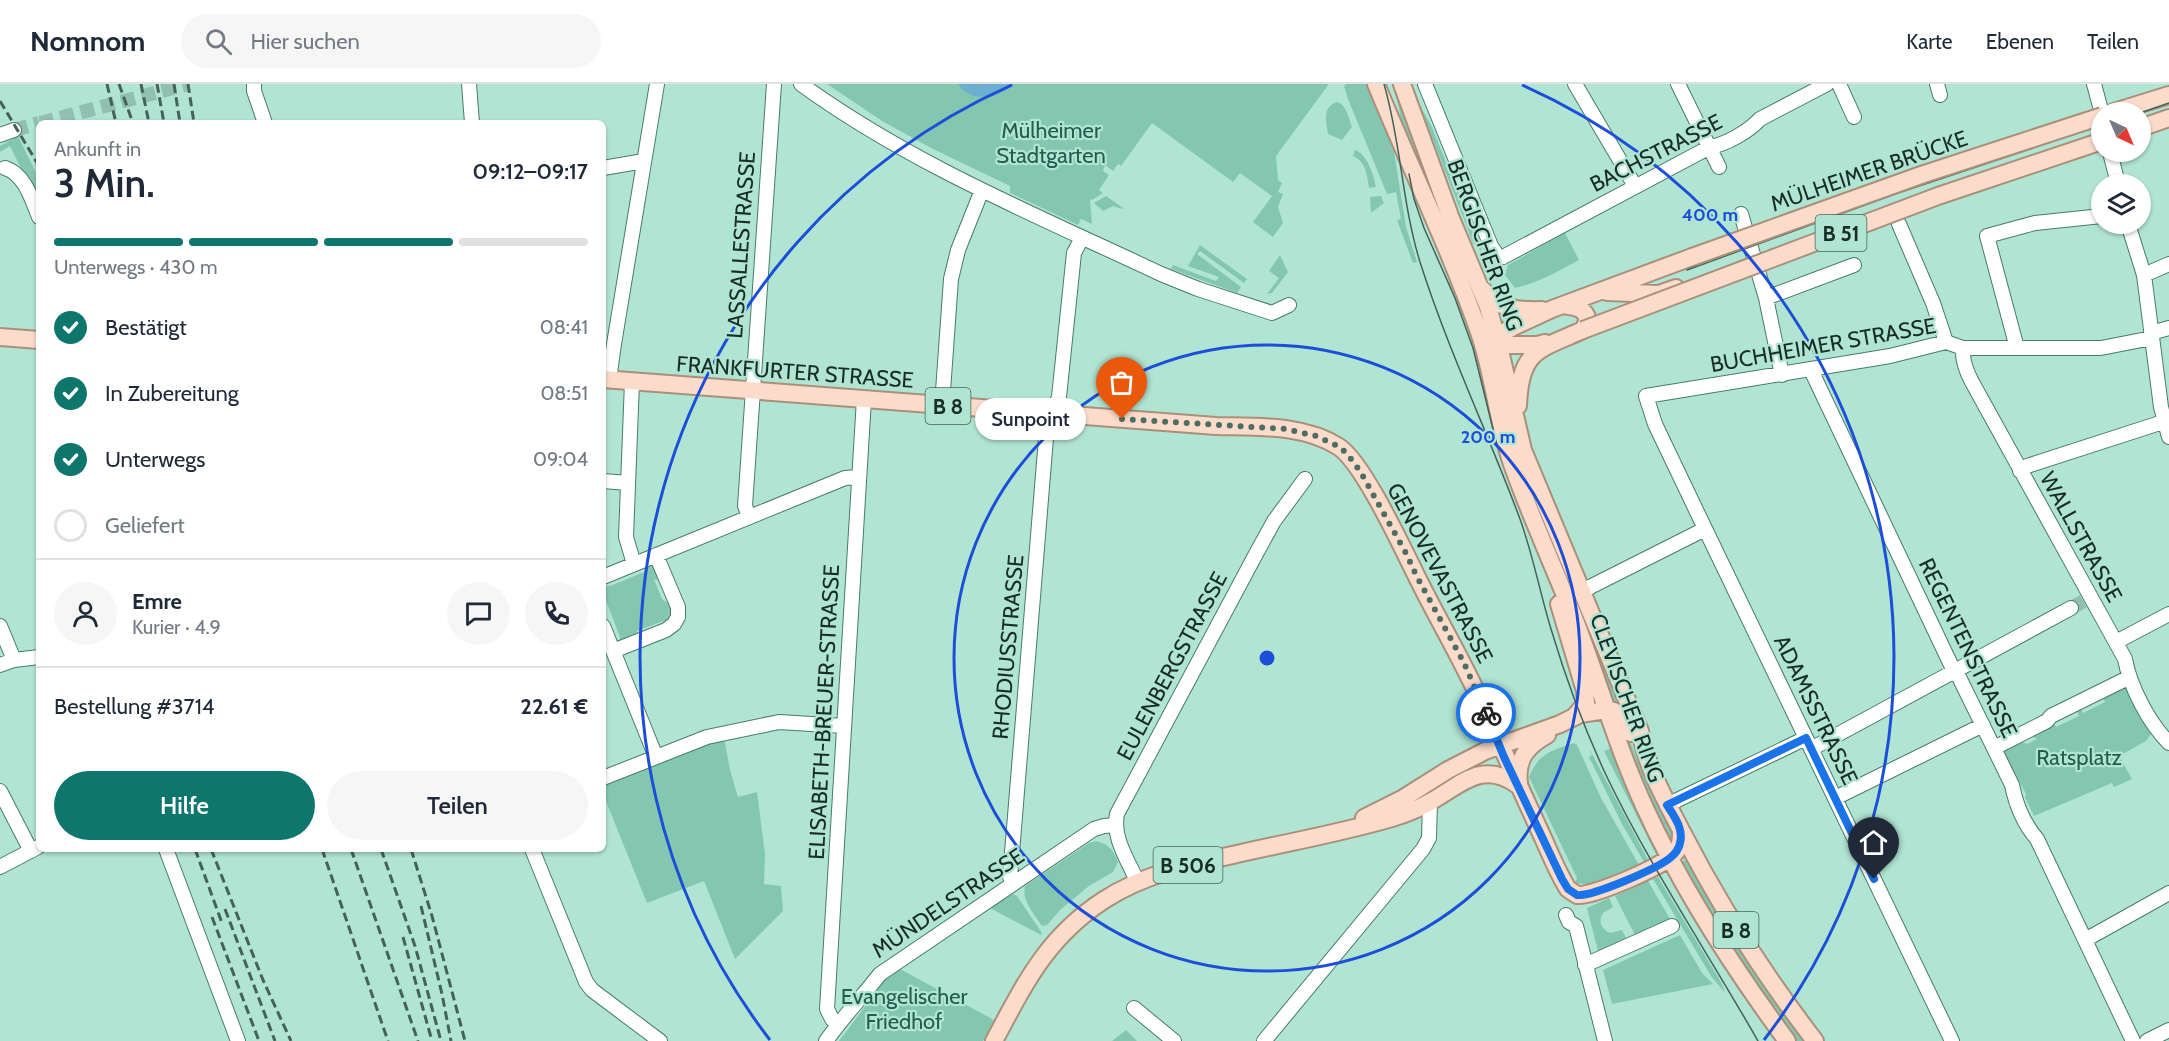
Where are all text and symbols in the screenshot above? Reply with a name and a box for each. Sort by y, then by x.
search box [181,14,601,68]
text: Nomnom [30,24,145,58]
icon: search [202,25,235,58]
text: Hier suchen [250,28,360,55]
text: Karte [1906,29,1953,54]
text: Ebenen [1986,29,2054,54]
text: Teilen [2087,29,2139,54]
north arrow [2091,102,2151,162]
map controls [2091,102,2151,234]
street label: BACHSTRASSE [1585,108,1727,198]
park label: Mülheimer Stadtgarten [996,117,1106,169]
street label: MÜLHEIMER BRÜCKE [1767,125,1971,217]
text: Ankunft in [54,137,141,161]
street label: LASSALLESTRASSE [721,151,761,339]
street label: BERGISCHER RING [1441,156,1529,334]
text: 09:12–09:17 [473,158,588,185]
text: 3 Min. [54,159,155,207]
button: layers [2091,174,2151,234]
text: 400 m [1682,204,1738,226]
road number: B 51 [1816,215,1866,251]
text: Unterwegs · 430 m [54,255,217,279]
icon: check [54,311,87,344]
street label: BUCHHEIMER STRASSE [1708,312,1938,378]
text: Bestätigt [105,314,187,341]
text: 08:41 [540,315,588,339]
street label: FRANKFURTER STRASSE [675,350,915,394]
pin [1096,357,1147,419]
icon: bag [1105,366,1138,399]
icon: check [54,377,87,410]
text: In Zubereitung [105,380,239,407]
text: 08:51 [540,381,588,405]
road number: B 8 [926,388,970,424]
callout: Sunpoint [975,398,1086,440]
text: Sunpoint [991,407,1070,431]
text: 200 m [1461,426,1515,448]
icon: check [54,443,87,476]
text: Unterwegs [105,446,205,473]
text: 09:04 [533,447,588,471]
street label: WALLSTRASSE [2034,467,2128,607]
street label: GENOVEVASTRASSE [1381,478,1499,668]
text: Geliefert [105,512,185,539]
street label: RHODIUSSTRASSE [986,553,1030,741]
street label: REGENTENSTRASSE [1913,554,2023,742]
street label: ELISABETH-BREUER-STRASSE [803,564,845,860]
street label: EULENBERGSTRASSE [1111,567,1233,765]
button: person [54,582,117,645]
button: chat [447,582,510,645]
button: phone [525,582,588,645]
text: Emre [132,588,182,615]
street label: CLEVISCHER RING [1584,610,1670,786]
text: Kurier · 4.9 [132,615,221,639]
street label: ADAMSSTRASSE [1768,631,1864,789]
centre of rings [1257,648,1277,668]
courier [1456,683,1516,743]
text: Bestellung #3714 [54,693,215,720]
text: 22.61 € [520,693,588,720]
icon: bike [1470,697,1503,730]
park label: Ratsplatz [2036,744,2122,771]
button: Hilfe [54,771,315,840]
button: Teilen [327,771,588,840]
pin [1848,817,1899,879]
icon: home [1857,826,1890,859]
street label: MÜNDELSTRASSE [867,842,1029,964]
road number: B 506 [1154,847,1222,883]
road number: B 8 [1714,912,1758,948]
park label: Evangelischer Friedhof [841,983,967,1035]

